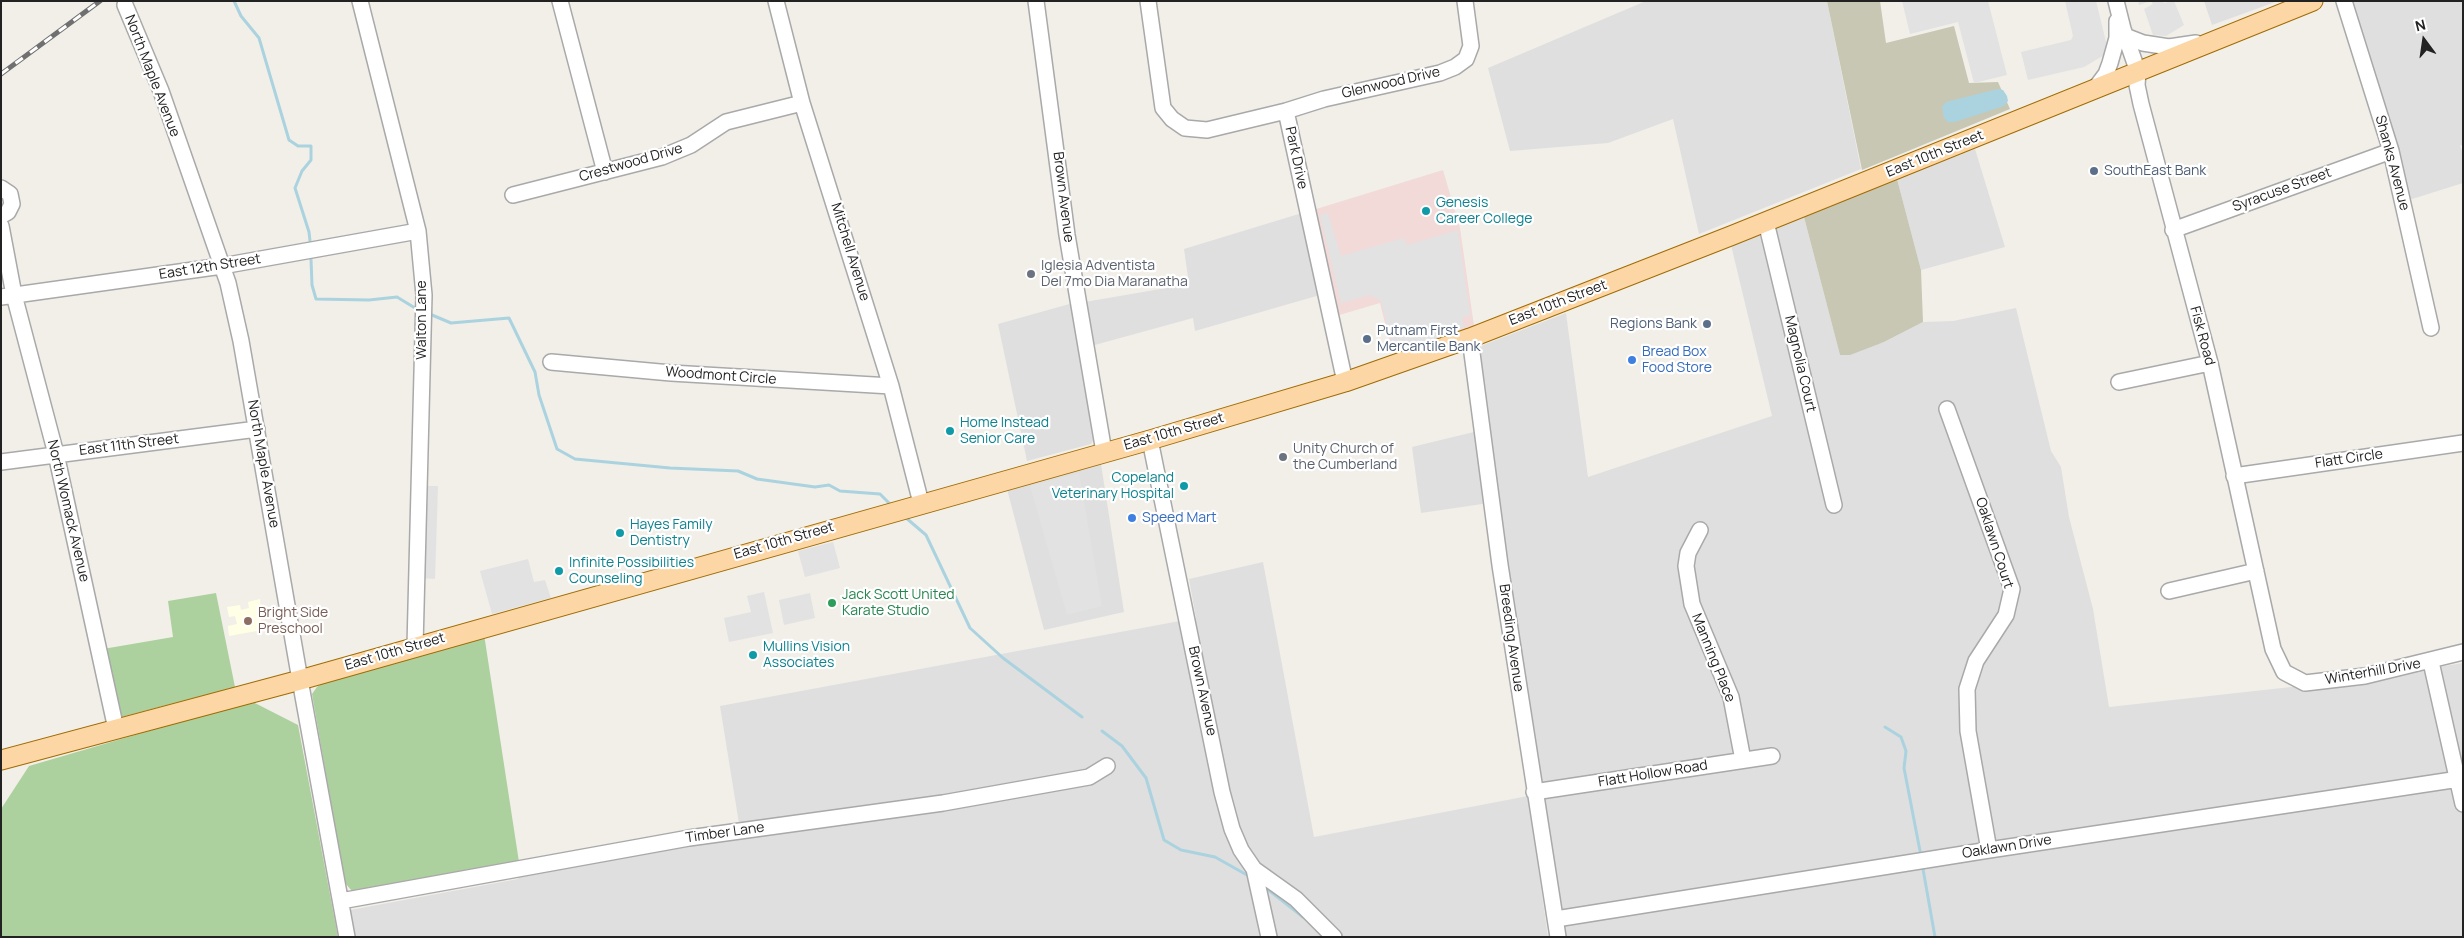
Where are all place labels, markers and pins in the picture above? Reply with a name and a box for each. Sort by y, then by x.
place label: SouthEast Bank [2104,163,2206,179]
marker: SouthEast Bank [2088,165,2100,177]
place label: Genesis Career College [1436,195,1532,228]
marker: Genesis Career College [1420,205,1432,217]
place label: Iglesia Adventista Del 7mo Dia Maranatha [1041,258,1188,290]
marker: Iglesia Adventista Del 7mo Dia Maranatha [1025,268,1037,280]
place label: Regions Bank [1610,316,1697,332]
marker: Regions Bank [1701,318,1713,330]
place label: Putnam First Mercantile Bank [1377,323,1480,356]
marker: Putnam First Mercantile Bank [1361,333,1373,345]
place label: Bread Box Food Store [1642,344,1712,377]
marker: Bread Box Food Store [1626,354,1638,366]
place label: Home Instead Senior Care [960,415,1049,448]
marker: Home Instead Senior Care [944,425,956,437]
place label: Unity Church of the Cumberland [1293,441,1397,474]
marker: Unity Church of the Cumberland [1277,451,1289,463]
place label: Copeland Veterinary Hospital [1052,470,1174,502]
marker: Copeland Veterinary Hospital [1178,480,1190,492]
place label: Speed Mart [1142,510,1217,526]
marker: Speed Mart [1126,512,1138,524]
place label: Hayes Family Dentistry [630,517,713,550]
marker: Hayes Family Dentistry [614,527,626,539]
place label: Infinite Possibilities Counseling [569,555,694,588]
marker: Infinite Possibilities Counseling [553,565,565,577]
place label: Jack Scott United Karate Studio [842,587,955,620]
marker: Jack Scott United Karate Studio [826,597,838,609]
place label: Bright Side Preschool [258,605,328,638]
marker: Bright Side Preschool [242,615,254,627]
place label: Mullins Vision Associates [763,639,850,672]
marker: Mullins Vision Associates [747,649,759,661]

